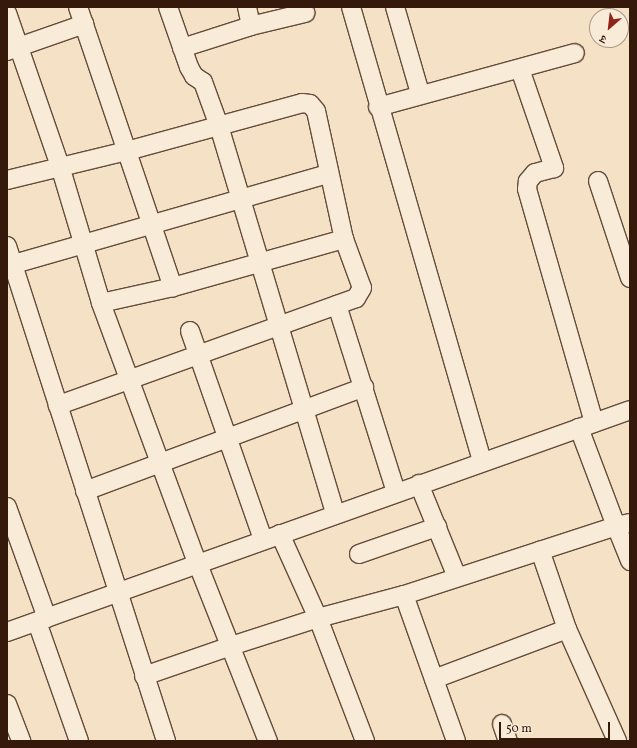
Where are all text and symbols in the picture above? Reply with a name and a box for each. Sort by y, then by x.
north arrow [589,8,629,48]
text: उ [598,30,610,46]
scale bar [501,714,612,740]
text: 50 m [506,721,532,737]

